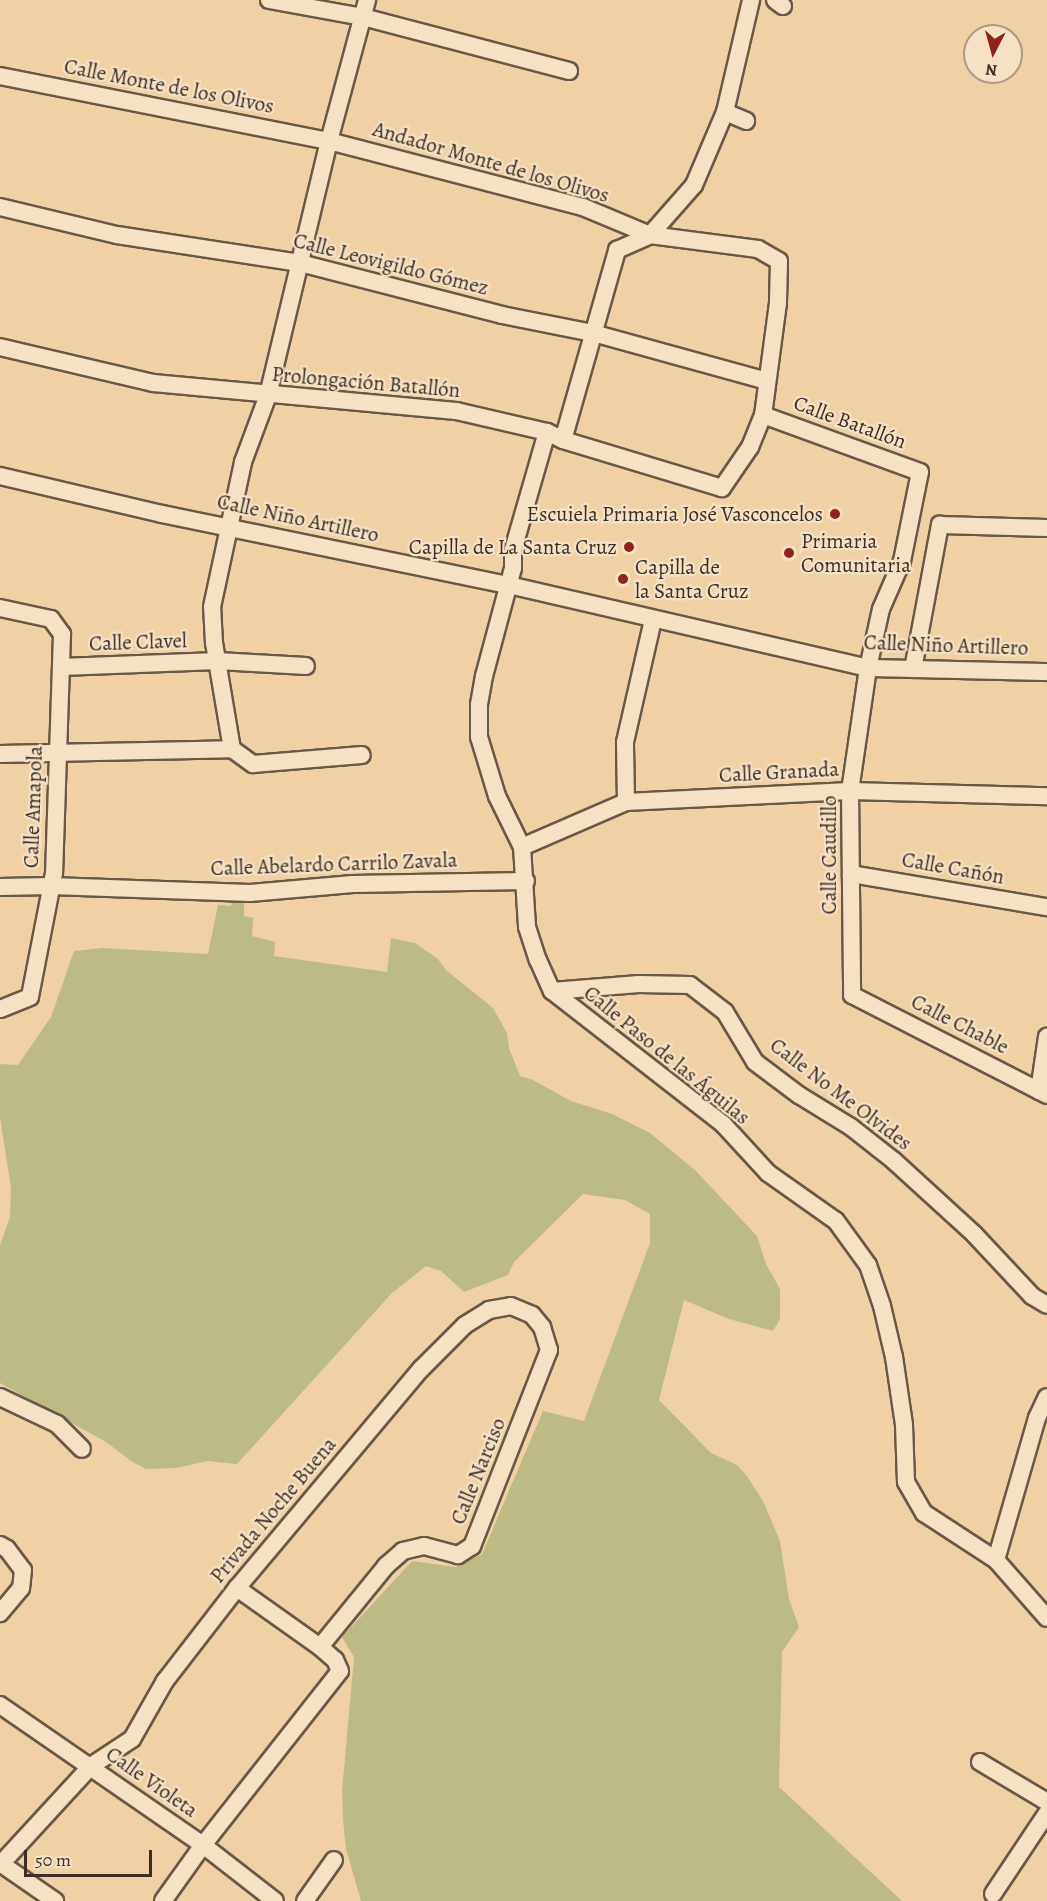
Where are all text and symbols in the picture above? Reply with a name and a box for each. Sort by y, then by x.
north arrow [963,24,1023,84]
street label: Calle Monte de los Olivos [62,53,276,119]
text: N [984,58,998,81]
street label: Andador Monte de los Olivos [370,116,612,208]
street label: Calle Leovigildo Gómez [291,228,491,300]
street label: Prolongación Batallón [271,361,461,403]
street label: Calle Batallón [790,390,910,454]
street label: Calle Niño Artillero [215,489,381,547]
place label: Escuiela Primaria José Vasconcelos [527,501,823,527]
marker: Escuiela Primaria José Vasconcelos [828,507,842,521]
place label: Primaria Comunitaria [801,528,911,578]
place label: Capilla de La Santa Cruz [409,534,617,560]
marker: Capilla de La Santa Cruz [622,540,636,554]
marker: Primaria Comunitaria [782,546,796,560]
place label: Capilla de la Santa Cruz [635,554,749,604]
marker: Capilla de la Santa Cruz [616,572,630,586]
street label: Calle Clavel [89,628,187,656]
street label: Calle Niño Artillero [863,630,1029,660]
street label: Calle Amapola [18,745,48,869]
street label: Calle Granada [718,756,840,788]
street label: Calle Caudillo [816,796,842,914]
street label: Calle Abelardo Carrilo Zavala [210,847,458,881]
street label: Calle Cañón [900,847,1006,889]
street label: Calle Paso de las Águilas [579,980,755,1130]
street label: Calle Chable [907,989,1013,1059]
street label: Calle No Me Olvides [765,1032,917,1156]
street label: Calle Narciso [445,1414,511,1528]
street label: Privada Noche Buena [205,1432,341,1588]
street label: Calle Violeta [101,1741,203,1823]
scale bar [27,1838,154,1876]
text: 50 m [35,1848,71,1872]

